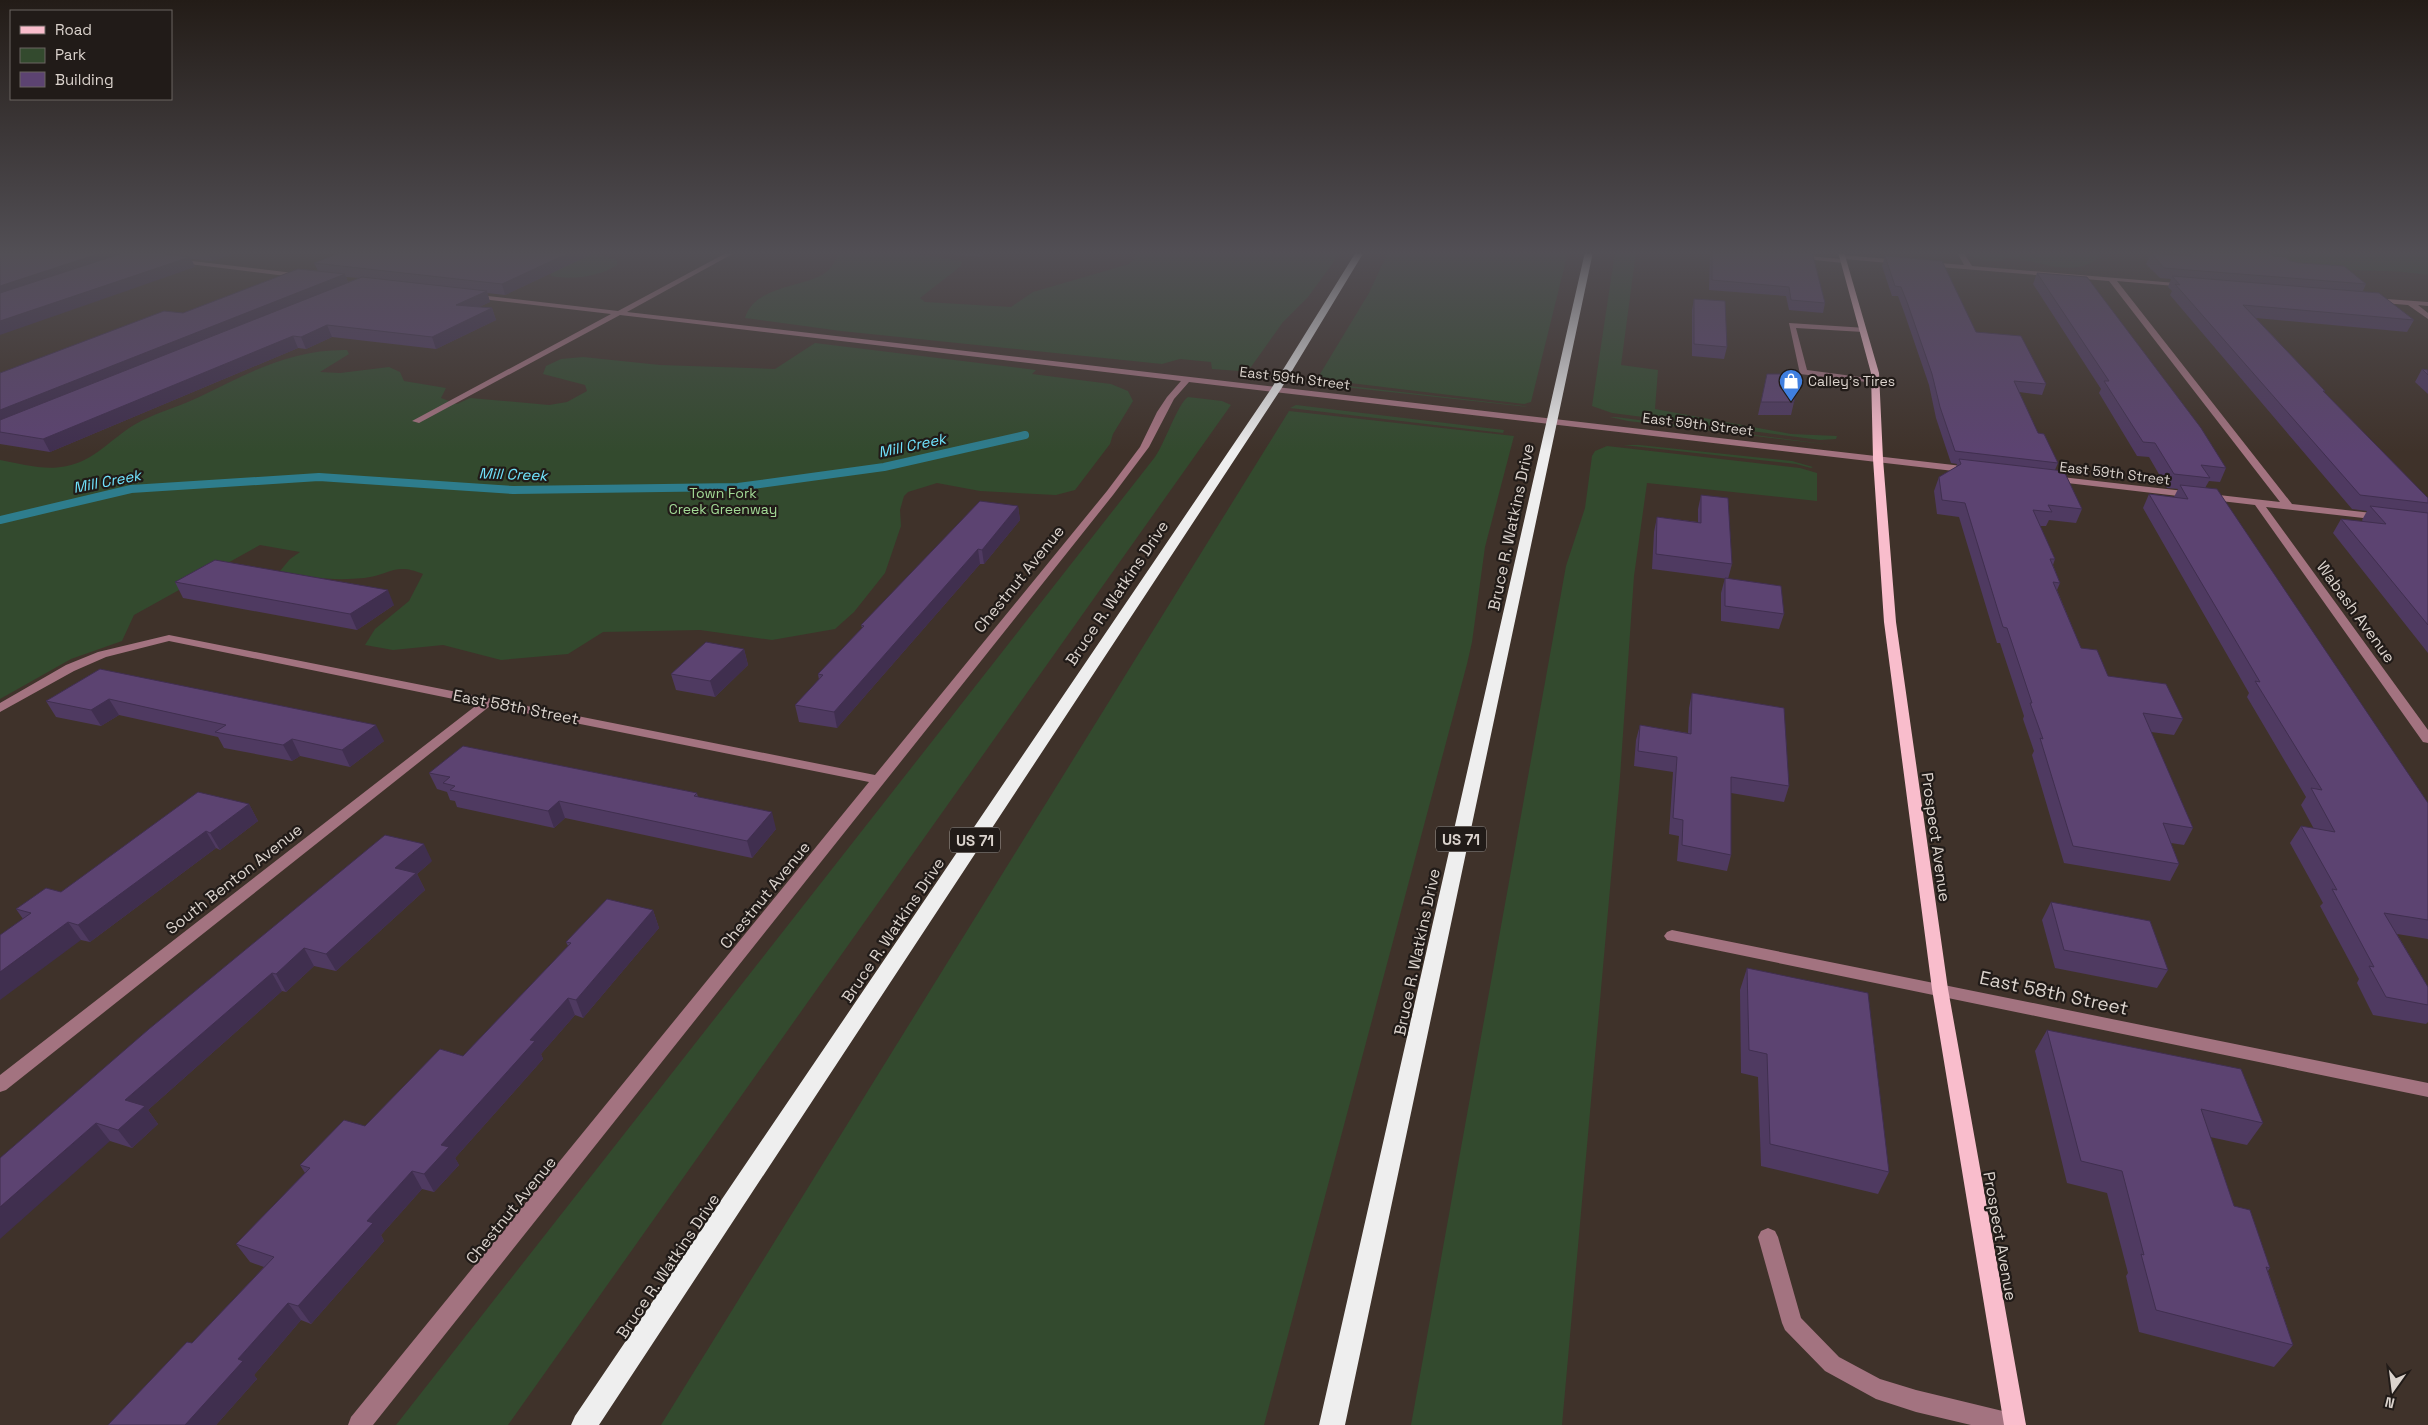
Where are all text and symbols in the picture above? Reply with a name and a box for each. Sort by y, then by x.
legend [10,10,172,100]
text: Road [55,20,92,39]
text: Park [55,45,86,64]
text: Building [55,70,114,89]
street label: East 59th Street [1239,362,1351,394]
shop icon: Calley's Tires [1778,368,1804,402]
place label: Calley's Tires [1808,372,1895,390]
street label: East 59th Street [1642,408,1754,440]
water label: Mill Creek [876,428,949,461]
street label: Bruce R. Watkins Drive [1483,442,1539,612]
street label: East 59th Street [2059,457,2171,489]
water label: Mill Creek [478,463,550,485]
water label: Mill Creek [71,465,144,497]
park label: Town Fork Creek Greenway [669,484,777,518]
street label: Bruce R. Watkins Drive [1061,517,1173,669]
street label: Chestnut Avenue [969,521,1069,637]
street label: Wabash Avenue [2312,557,2400,667]
street label: East 58th Street [451,685,581,729]
street label: Prospect Avenue [1917,771,1955,903]
street label: South Benton Avenue [162,819,306,939]
road number: US 71 [1436,826,1486,852]
road number: US 71 [950,828,1000,852]
street label: Chestnut Avenue [715,837,815,953]
street label: Bruce R. Watkins Drive [837,854,949,1006]
street label: Bruce R. Watkins Drive [1389,867,1445,1037]
street label: East 58th Street [1977,965,2131,1021]
street label: Chestnut Avenue [461,1152,561,1268]
street label: Prospect Avenue [1978,1170,2022,1302]
street label: Bruce R. Watkins Drive [612,1190,724,1342]
north arrow [2368,1365,2418,1415]
text: N [2383,1393,2397,1412]

